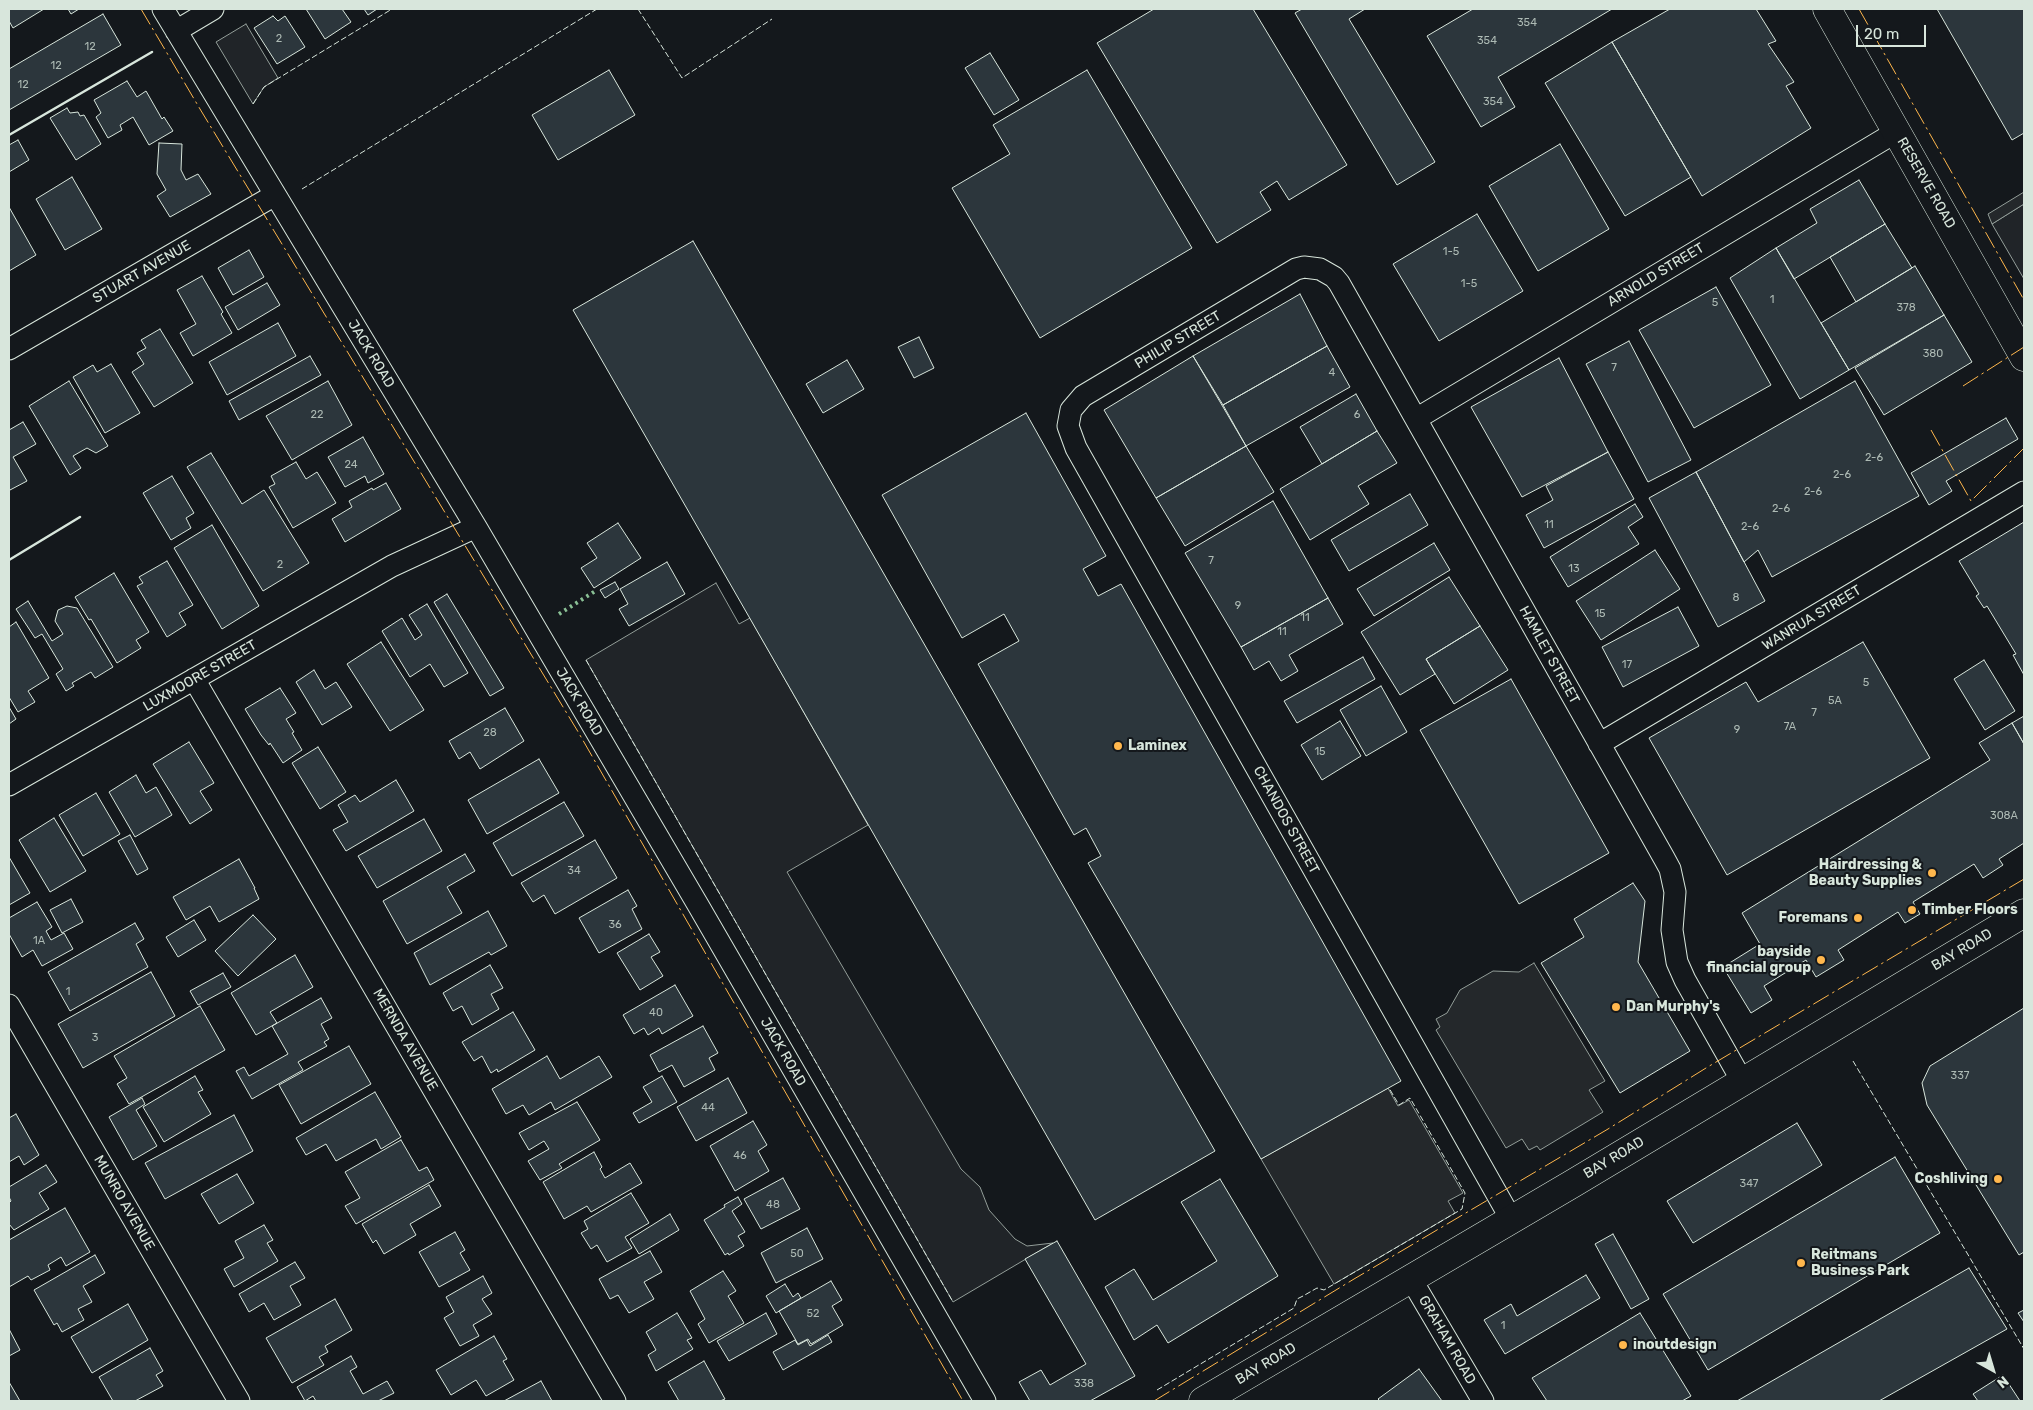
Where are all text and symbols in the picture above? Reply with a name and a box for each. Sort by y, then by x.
scale bar [1858,15,1928,47]
house number: 354 [1517,16,1537,30]
text: 20 m [1864,25,1899,43]
house number: 2 [276,32,282,46]
house number: 354 [1477,34,1497,48]
house number: 12 [84,40,96,54]
house number: 12 [50,59,62,73]
house number: 12 [17,78,29,92]
house number: 354 [1483,95,1503,109]
street label: RESERVE ROAD [1893,135,1959,231]
street label: STUART AVENUE [90,237,194,307]
street label: ARNOLD STREET [1605,240,1707,310]
house number: 1-5 [1443,245,1459,259]
house number: 1-5 [1461,277,1477,291]
house number: 1 [1770,293,1774,307]
house number: 5 [1712,296,1718,310]
house number: 378 [1896,301,1916,315]
street label: PHILIP STREET [1132,308,1224,372]
street label: JACK ROAD [344,317,398,391]
house number: 380 [1923,347,1943,361]
house number: 7 [1611,361,1617,375]
house number: 4 [1329,366,1335,380]
house number: 22 [311,408,323,422]
house number: 6 [1354,408,1360,422]
house number: 2-6 [1865,451,1883,465]
house number: 24 [344,458,358,472]
house number: 2-6 [1833,468,1851,482]
house number: 2-6 [1804,485,1822,499]
house number: 2-6 [1772,502,1790,516]
house number: 11 [1544,518,1554,532]
house number: 2-6 [1741,520,1759,534]
house number: 7 [1208,554,1214,568]
house number: 2 [277,558,283,572]
house number: 13 [1568,562,1580,576]
street label: WANRUA STREET [1759,582,1865,654]
house number: 8 [1733,591,1739,605]
house number: 9 [1235,599,1241,613]
street label: HAMLET STREET [1515,603,1583,707]
house number: 15 [1594,607,1606,621]
house number: 11 [1300,611,1310,625]
house number: 11 [1277,625,1287,639]
street label: LUXMOORE STREET [140,637,260,715]
house number: 17 [1622,658,1632,672]
street label: JACK ROAD [552,665,606,739]
house number: 5 [1863,676,1869,690]
house number: 5A [1828,694,1842,708]
house number: 7 [1811,706,1817,720]
house number: 7A [1784,720,1796,734]
house number: 9 [1734,723,1740,737]
house number: 28 [483,726,497,740]
place label: Laminex [1128,738,1187,754]
marker: Laminex [1112,740,1124,752]
house number: 15 [1314,745,1326,759]
street label: CHANDOS STREET [1249,763,1323,877]
house number: 308A [1990,809,2018,823]
place label: Hairdressing & Beauty Supplies [1809,857,1922,890]
house number: 34 [567,864,581,878]
marker: Hairdressing & Beauty Supplies [1926,867,1938,879]
place label: Timber Floors [1922,902,2018,918]
marker: Timber Floors [1906,904,1918,916]
place label: Foremans [1778,910,1848,926]
marker: Foremans [1852,912,1864,924]
house number: 36 [608,918,622,932]
street label: BAY ROAD [1929,925,1995,975]
house number: 1A [33,934,45,948]
place label: bayside financial group [1706,944,1811,976]
marker: bayside financial group [1815,954,1827,966]
house number: 1 [66,985,70,999]
street label: MERNDA AVENUE [369,986,441,1094]
place label: Dan Murphy's [1626,999,1720,1015]
marker: Dan Murphy's [1610,1001,1622,1013]
house number: 40 [649,1006,663,1020]
street label: JACK ROAD [757,1015,809,1089]
house number: 3 [92,1031,98,1045]
house number: 337 [1951,1069,1969,1083]
house number: 44 [701,1101,715,1115]
street label: BAY ROAD [1581,1133,1647,1183]
house number: 46 [733,1149,747,1163]
street label: MUNRO AVENUE [90,1152,158,1254]
place label: Coshliving [1915,1171,1988,1187]
marker: Coshliving [1992,1173,2004,1185]
house number: 347 [1740,1177,1758,1191]
house number: 48 [766,1198,780,1212]
house number: 50 [790,1247,804,1261]
place label: Reitmans Business Park [1811,1247,1909,1280]
marker: Reitmans Business Park [1795,1257,1807,1269]
street label: GRAHAM ROAD [1415,1293,1479,1387]
house number: 52 [807,1307,819,1321]
house number: 1 [1501,1319,1505,1333]
place label: inoutdesign [1633,1337,1717,1353]
street label: BAY ROAD [1233,1339,1299,1389]
marker: inoutdesign [1617,1339,1629,1351]
north arrow [1968,1345,2018,1395]
text: N [1993,1372,2012,1392]
house number: 338 [1074,1377,1094,1391]

